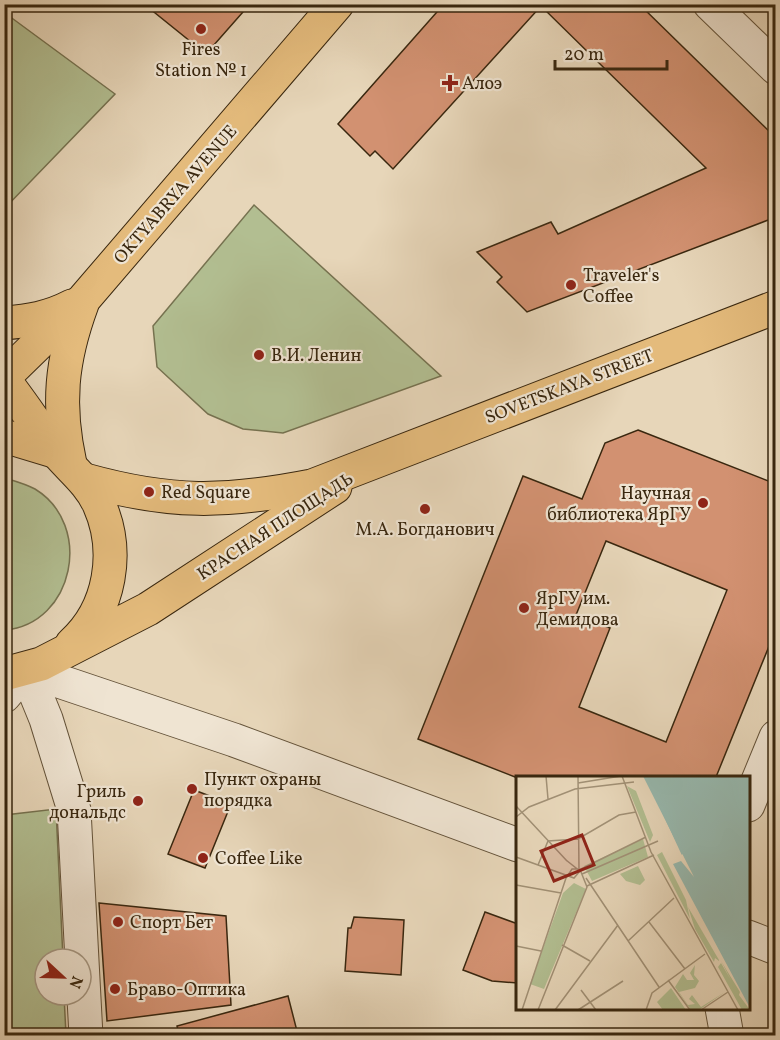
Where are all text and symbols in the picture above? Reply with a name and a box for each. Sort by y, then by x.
marker: Fires Station № 1 [194,22,208,36]
scale bar [555,33,668,71]
place label: Fires Station № 1 [155,38,247,84]
text: 20 m [564,43,604,68]
place label: Алоэ [462,72,502,97]
marker: Алоэ [443,76,457,90]
street label: OKTYABRYA AVENUE [109,120,244,270]
place label: Traveler's Coffee [583,264,659,310]
marker: Traveler's Coffee [564,278,578,292]
place label: В.И. Ленин [271,344,361,369]
street label: SOVETSKAYA STREET [482,344,658,431]
marker: В.И. Ленин [252,348,266,362]
street label: КРАСНАЯ ПЛОЩАДЬ [193,467,359,587]
place label: Red Square [161,481,250,506]
place label: Научная библиотека ЯрГУ [547,482,691,528]
marker: Red Square [142,485,156,499]
marker: Научная библиотека ЯрГУ [696,496,710,510]
marker: М.А. Богданович [418,502,432,516]
place label: М.А. Богданович [356,518,495,543]
place label: ЯрГУ им. Демидова [536,587,619,633]
marker: ЯрГУ им. Демидова [517,601,531,615]
place label: Пункт охраны порядка [204,768,322,814]
inset map [516,776,750,1010]
place label: Гриль дональдс [49,780,126,826]
marker: Пункт охраны порядка [185,782,199,796]
marker: Гриль дональдс [131,794,145,808]
place label: Coffee Like [215,847,303,872]
marker: Coffee Like [196,851,210,865]
place label: Спорт Бет [130,911,213,936]
marker: Спорт Бет [111,915,125,929]
north arrow [33,947,93,1007]
text: N [63,972,87,992]
place label: Браво-Оптика [127,978,246,1003]
marker: Браво-Оптика [108,982,122,996]

